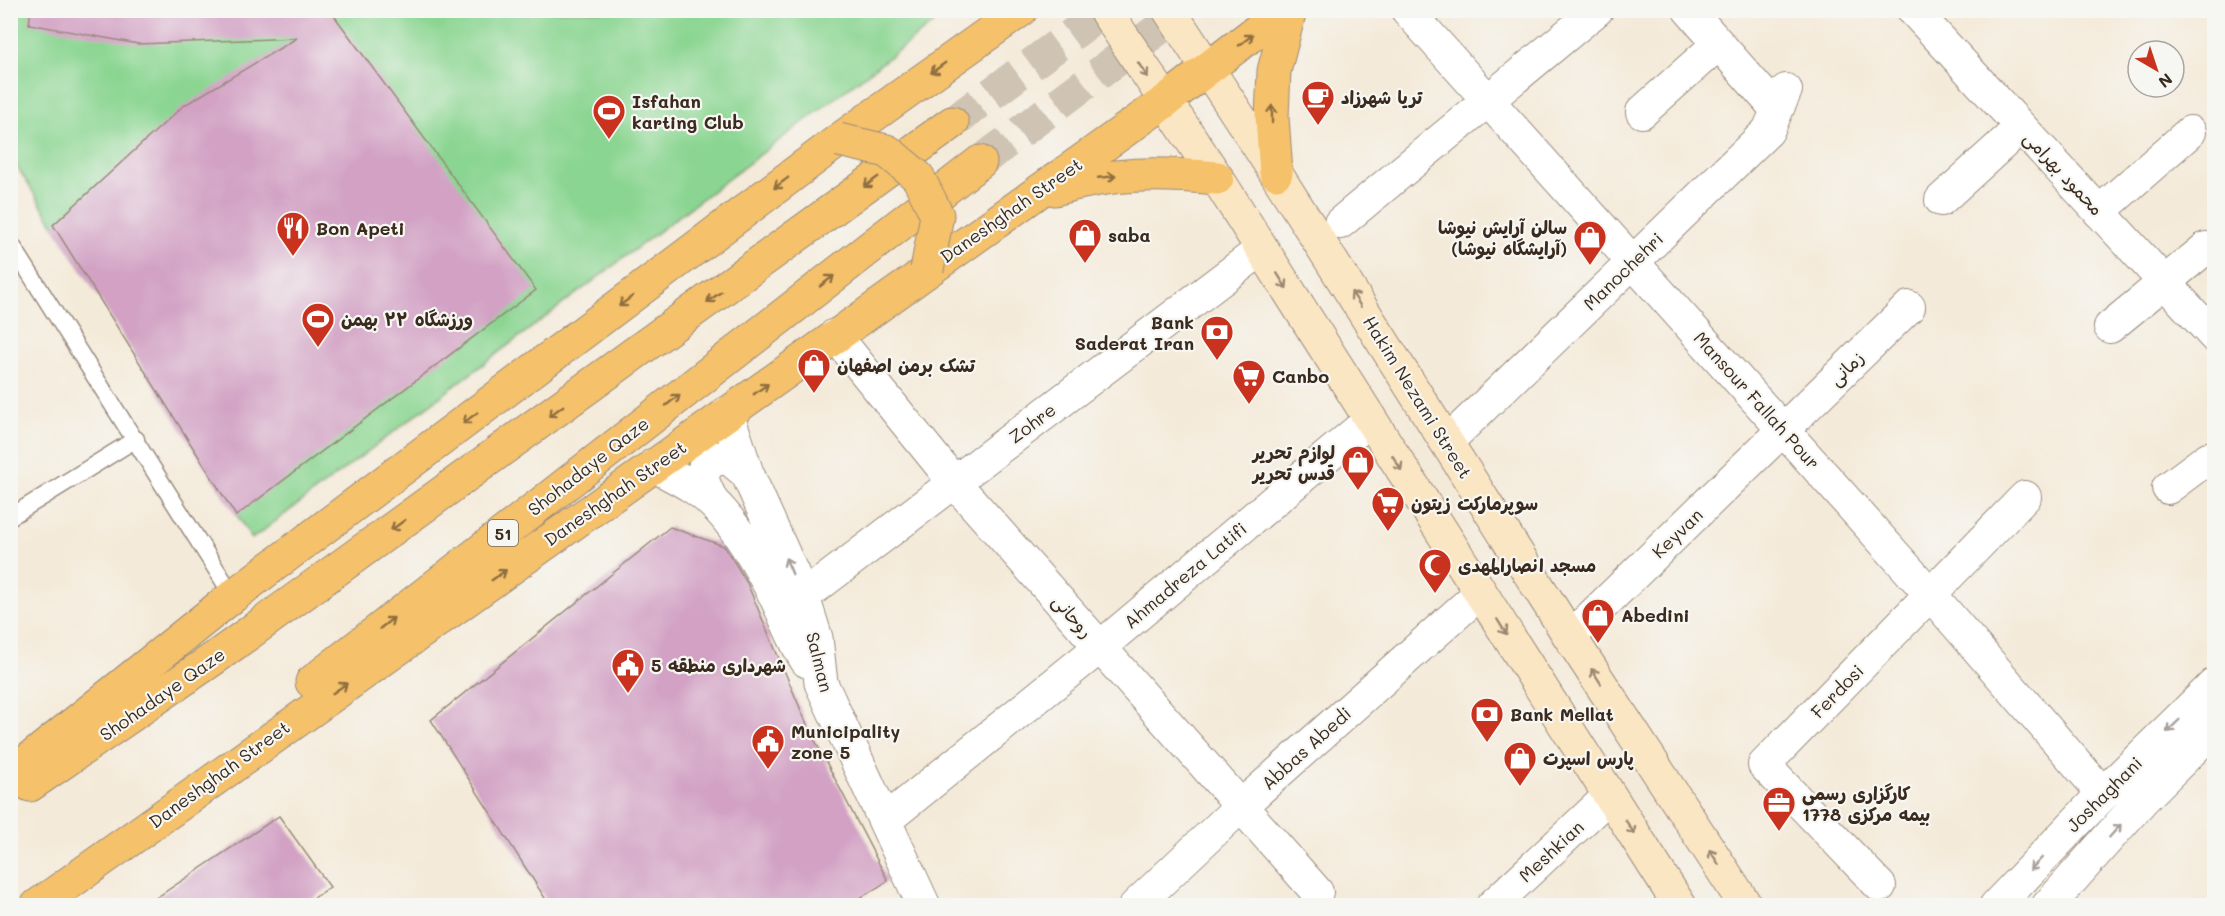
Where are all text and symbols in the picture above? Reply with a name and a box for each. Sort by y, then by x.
one-way arrow [1237,34,1253,47]
north arrow [2126,39,2186,99]
one-way arrow [931,61,947,74]
one-way arrow [1138,61,1150,78]
text: N [2154,69,2177,93]
cafe icon: تریا شهرزاد [1300,79,1336,126]
place label: تریا شهرزاد [1341,85,1423,109]
place label: Isfahan karting Club [632,89,744,134]
sports icon: Isfahan karting Club [591,93,627,140]
one-way arrow [1266,105,1278,125]
street label: محمود بهرامی [2019,126,2109,220]
street label: Daneshghah Street [935,152,1087,268]
one-way arrow [1096,171,1116,182]
one-way arrow [864,176,880,188]
one-way arrow [774,177,790,189]
restaurant icon: Bon Apeti [275,210,311,257]
place label: سالن آرایش نیوشا (آرایشگاه نیوشا) [1438,215,1567,260]
place label: Bon Apeti [316,216,405,240]
shop icon: saba [1067,217,1103,264]
shop icon: سالن آرایش نیوشا (آرایشگاه نیوشا) [1572,219,1608,266]
place label: saba [1108,223,1151,247]
street label: Manochehri [1578,227,1668,315]
one-way arrow [1275,272,1288,289]
one-way arrow [819,274,835,287]
one-way arrow [706,291,722,303]
one-way arrow [1350,291,1362,308]
one-way arrow [618,294,634,307]
sports icon: ورزشگاه ۲۲ بهمن [300,301,336,348]
place label: ورزشگاه ۲۲ بهمن [341,307,473,331]
place label: Bank Saderat Iran [1075,310,1194,355]
street label: Hakim Nezami Street [1358,311,1478,483]
bank icon: Bank Saderat Iran [1199,314,1235,361]
street label: Mansour Fallah Pour [1689,326,1825,474]
street label: زمانی [1823,345,1869,391]
shop icon: تشک برمن اصفهان [796,347,832,394]
place label: تشک برمن اصفهان [837,353,976,377]
supermarket icon: Canbo [1231,358,1267,405]
place label: Canbo [1272,364,1329,388]
one-way arrow [752,383,768,395]
one-way arrow [665,394,681,407]
street label: Zohre [1004,397,1060,449]
one-way arrow [548,405,564,417]
street label: Shohadaye Qaze [522,411,654,521]
one-way arrow [462,412,478,424]
street label: Daneshghah Street [539,435,691,551]
place label: لوازم تحریر قدس تحریر [1251,440,1335,485]
shop icon: لوازم تحریر قدس تحریر [1340,444,1376,491]
one-way arrow [1392,454,1404,471]
supermarket icon: سوپرمارکت زیتون [1370,485,1406,532]
place label: سوپرمارکت زیتون [1411,491,1538,516]
street label: Keyvan [1646,503,1708,563]
street label: Ahmadreza Latifi [1119,517,1251,633]
one-way arrow [390,519,406,532]
road number: 51 [488,520,518,546]
mosque icon: مسجد انصارالمهدی [1417,547,1453,594]
place label: مسجد انصارالمهدی [1458,553,1596,577]
one-way arrow [783,558,795,576]
one-way arrow [491,569,507,581]
street label: روحانی [1047,589,1099,643]
shop icon: Abedini [1580,597,1616,644]
place label: Abedini [1621,603,1690,627]
one-way arrow [379,617,395,630]
one-way arrow [1497,618,1509,635]
street label: Salman [801,629,839,695]
street label: Shohadaye Qaze [95,642,229,746]
public building icon: شهرداری منطقه 5 [610,647,646,694]
place label: شهرداری منطقه 5 [651,653,786,677]
street label: Ferdosi [1805,659,1869,723]
one-way arrow [1590,668,1602,685]
one-way arrow [332,682,348,694]
bank icon: Bank Mellat [1469,696,1505,743]
street label: Abbas Abedi [1256,701,1356,795]
place label: Bank Mellat [1510,702,1614,726]
street label: Daneshghah Street [144,715,294,833]
place label: Municipality zone 5 [791,719,900,764]
one-way arrow [2166,719,2181,733]
public building icon: Municipality zone 5 [750,723,786,770]
shop icon: پارس اسپرت [1502,740,1538,787]
place label: پارس اسپرت [1543,746,1635,771]
street label: Joshaghani [2061,751,2147,837]
place label: کارگزاری رسمی بیمه مرکزی 1778 [1802,781,1930,826]
office icon: کارگزاری رسمی بیمه مرکزی 1778 [1761,785,1797,832]
street label: Meshkian [1513,815,1589,887]
one-way arrow [1624,818,1636,835]
one-way arrow [2108,824,2122,839]
one-way arrow [1708,848,1721,865]
one-way arrow [2028,857,2043,872]

